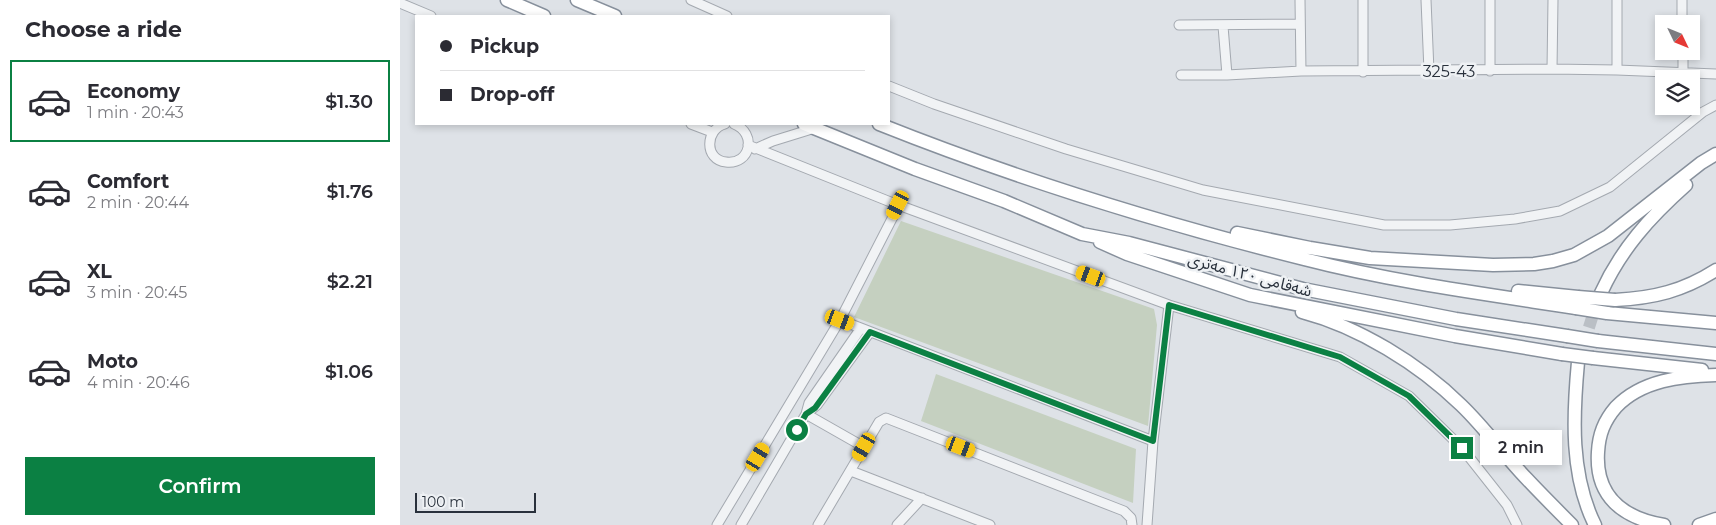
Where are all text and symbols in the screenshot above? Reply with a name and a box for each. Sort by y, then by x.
north arrow [1655,15,1700,60]
map controls [1655,15,1700,115]
text: Choose a ride [25,16,182,43]
text: Pickup [470,35,539,58]
street label: 325-43 [1423,62,1475,81]
button: layers [1655,70,1700,115]
icon: car [27,79,72,124]
text: Economy [87,80,180,103]
text: Drop-off [470,83,554,106]
text: $1.30 [325,90,373,113]
text: 1 min · 20:43 [87,103,184,122]
icon: car [27,169,72,214]
text: Comfort [87,170,169,193]
text: $1.76 [327,180,373,203]
car [884,188,911,222]
text: 2 min · 20:44 [87,193,189,212]
street label: شەقامی ١٢٠ مەتری [1186,249,1314,301]
icon: car [27,259,72,304]
text: XL [87,260,112,283]
car [1074,264,1107,288]
text: $2.21 [327,270,373,293]
text: 3 min · 20:45 [87,283,187,302]
car [823,308,856,332]
icon: car [27,349,72,394]
text: Moto [87,350,138,373]
text: $1.06 [325,360,373,383]
text: 4 min · 20:46 [87,373,190,392]
route start [786,419,808,441]
car [850,430,877,464]
callout: 2 min [1480,430,1562,466]
car [944,435,977,459]
route end [1451,437,1473,459]
text: 2 min [1498,438,1544,457]
car [743,440,772,474]
button: Confirm [25,457,375,515]
scale bar [415,490,536,513]
text: 100 m [422,493,464,511]

